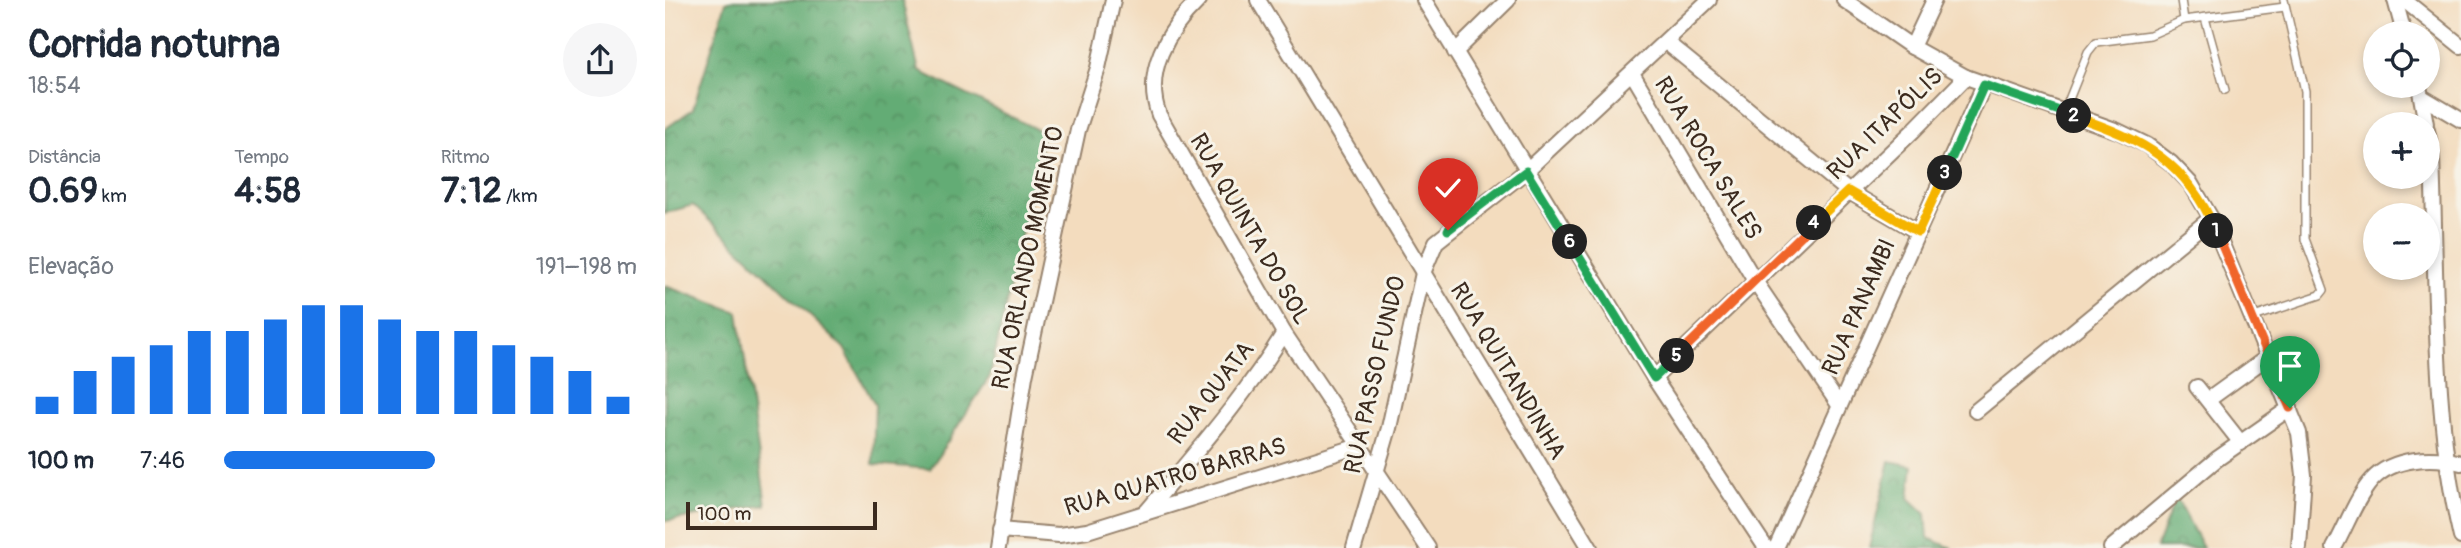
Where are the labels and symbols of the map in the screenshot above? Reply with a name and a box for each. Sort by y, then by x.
street label: RUA ITAPÓLIS [1821,61,1949,186]
street label: RUA ROCA SALES [1648,71,1768,245]
pin: 2 [2057,99,2091,134]
street label: RUA ORLANDO MOMENTO [986,124,1070,392]
street label: RUA QUINTA DO SOL [1184,128,1316,330]
pin: 3 [1927,156,1963,190]
pin [1418,158,1478,230]
pin: 4 [1797,206,1831,241]
pin: 1 [2199,214,2233,248]
pin: 6 [1553,224,1587,260]
street label: RUA PANAMBI [1816,234,1902,380]
street label: RUA PASSO FUNDO [1338,273,1412,477]
street label: RUA QUITANDINHA [1444,277,1572,465]
street label: RUA QUATA [1162,336,1260,450]
pin [2260,336,2320,408]
pin: 5 [1660,338,1695,374]
street label: RUA QUATRO BARRAS [1061,432,1289,522]
scale bar [686,499,877,531]

